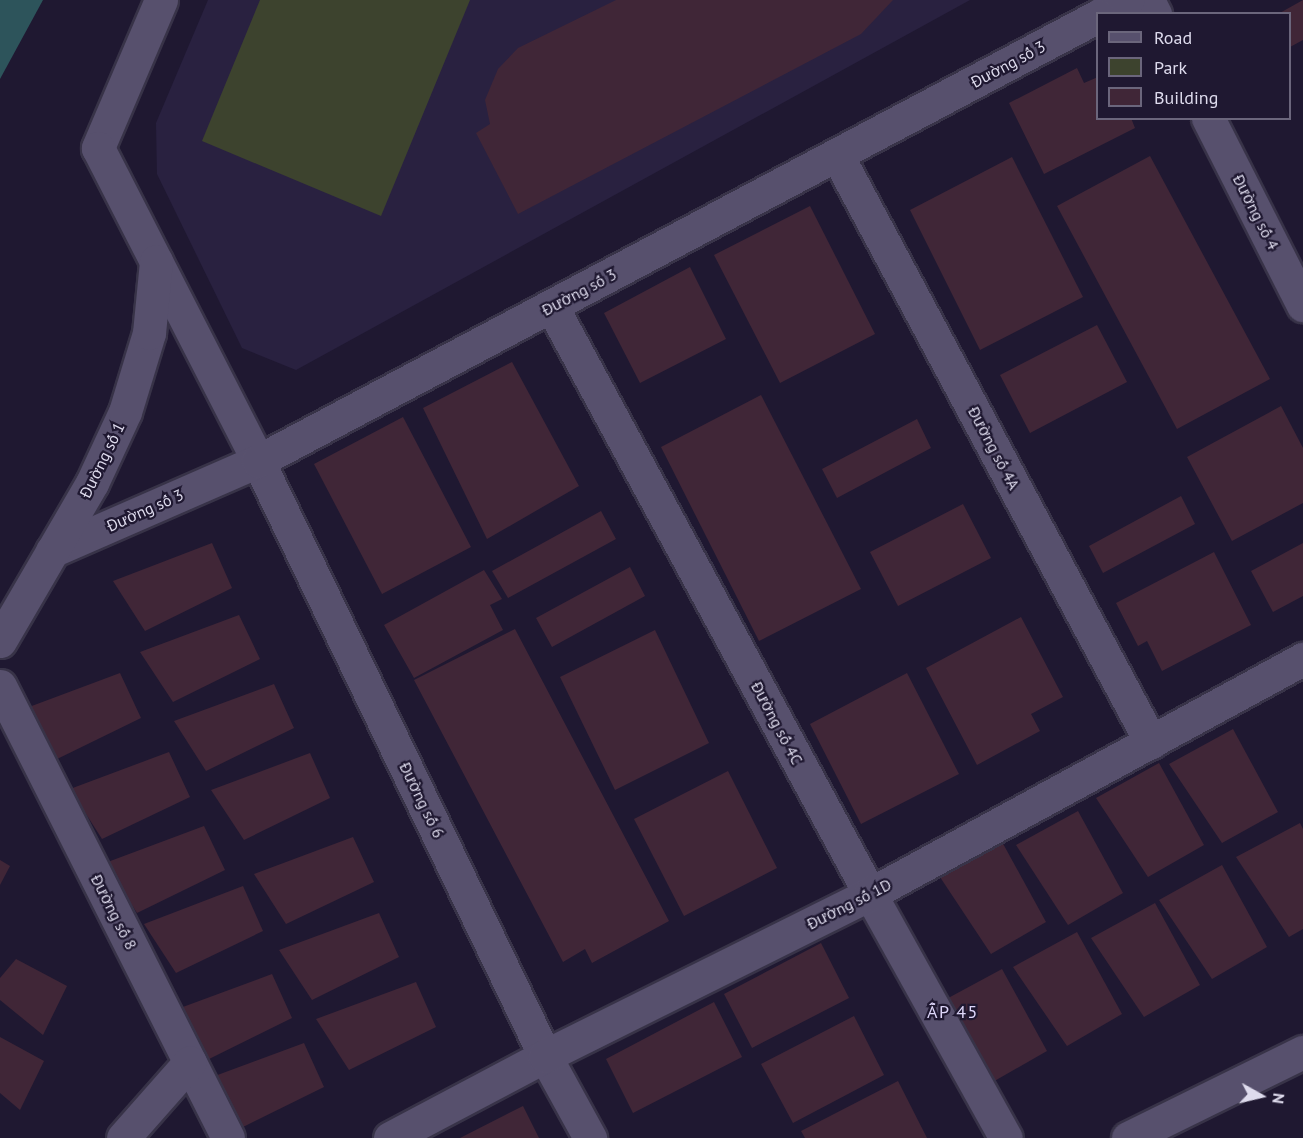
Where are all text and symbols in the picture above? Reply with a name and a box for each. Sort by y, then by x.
legend [1096,12,1291,120]
text: Road [1154,26,1192,49]
street label: Đường số 3 [967,36,1049,92]
text: Park [1154,56,1187,79]
text: Building [1154,86,1218,109]
street label: Đường số 4 [1229,171,1283,253]
street label: Đường số 3 [538,264,620,320]
street label: Đường số 4A [964,403,1024,493]
street label: Đường số 1 [75,419,129,501]
street label: Đường số 3 [104,485,186,535]
street label: Đường số 4C [747,678,807,768]
street label: Đường số 6 [395,759,449,841]
street label: Đường số 8 [87,871,141,953]
street label: Đường số 1D [804,875,894,933]
district label: ẤP 45 [927,1001,979,1023]
north arrow [1231,1066,1291,1126]
text: N [1268,1092,1289,1105]

